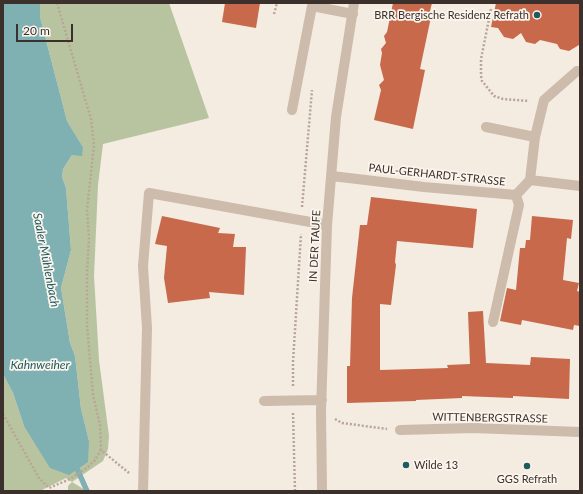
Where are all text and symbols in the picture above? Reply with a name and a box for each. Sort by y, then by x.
place label: BRR Bergische Residenz Refrath [374,8,529,22]
marker: BRR Bergische Residenz Refrath [532,10,542,20]
scale bar [18,16,75,42]
text: 20 m [23,23,50,38]
street label: PAUL-GERHARDT-STRASSE [368,161,506,189]
street label: IN DER TAUFE [307,210,323,282]
water label: Saaler Mühlenbach [30,212,62,308]
water label: Kahnweiher [10,358,70,372]
street label: WITTENBERGSTRASSE [432,410,548,426]
place label: Wilde 13 [414,458,458,472]
marker: Wilde 13 [401,460,411,470]
marker: GGS Refrath [522,461,532,471]
place label: GGS Refrath [497,472,557,486]

